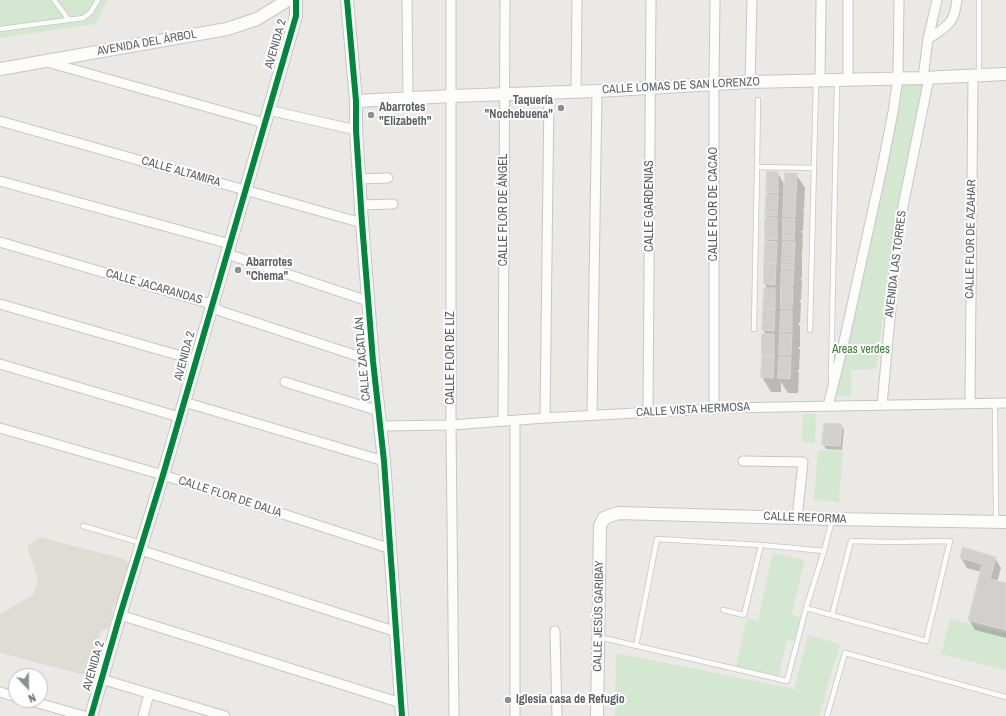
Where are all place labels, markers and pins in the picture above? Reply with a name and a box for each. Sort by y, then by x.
place label: Taquería "Nochebuena" [485,94,553,122]
place label: Abarrotes "Elizabeth" [379,101,432,129]
marker: Taquería "Nochebuena" [556,103,566,113]
marker: Abarrotes "Elizabeth" [366,110,376,120]
place label: Abarrotes "Chema" [246,256,292,284]
marker: Abarrotes "Chema" [233,265,243,275]
place label: Iglesia casa de Refugio [516,693,625,707]
marker: Iglesia casa de Refugio [503,695,513,705]

